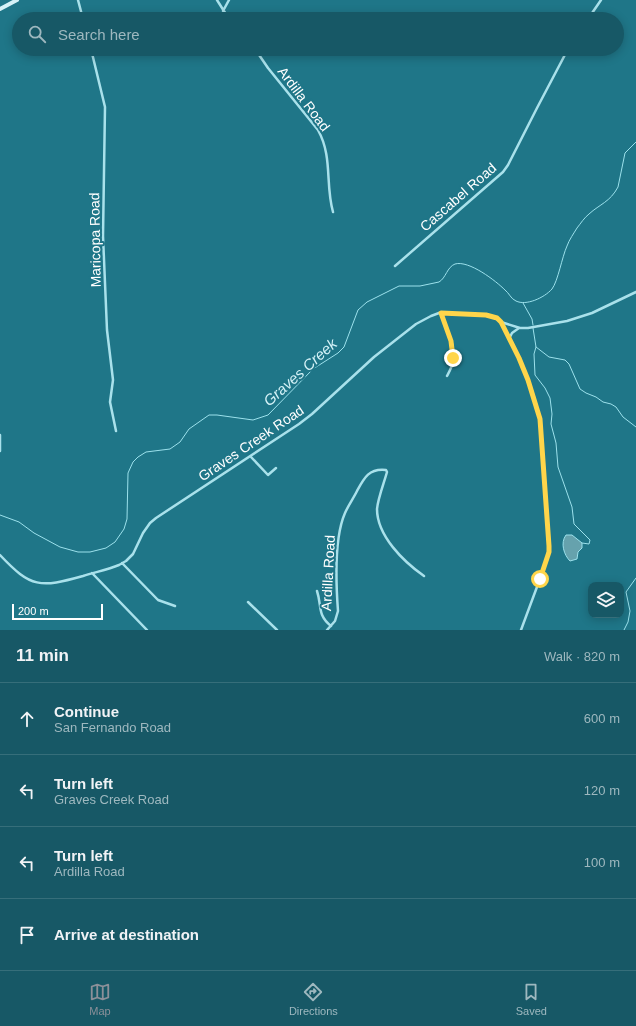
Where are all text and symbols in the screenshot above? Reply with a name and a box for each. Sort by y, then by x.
search box [12,12,624,56]
icon: search [26,23,48,45]
text: Search here [58,26,140,43]
street label: Ardilla Road [275,64,333,134]
street label: Cascabel Road [417,160,499,234]
street label: Maricopa Road [86,192,104,288]
water label: Graves Creek [260,334,341,409]
route end [444,349,462,367]
street label: Graves Creek Road [195,402,307,484]
street label: Ardilla Road [318,535,338,611]
route start [531,570,549,588]
map controls [588,582,624,618]
button: layers [588,582,624,618]
scale bar [12,602,103,621]
text: 200 m [18,605,49,617]
text: 11 min [16,646,69,665]
text: Walk · 820 m [544,649,620,664]
text: Continue [54,703,119,720]
icon: ahead [16,708,38,730]
text: 600 m [584,711,620,726]
text: San Fernando Road [54,720,171,735]
text: Turn left [54,775,113,792]
icon: left [16,780,38,802]
text: 120 m [584,783,620,798]
text: Graves Creek Road [54,792,169,807]
text: Turn left [54,847,113,864]
icon: left [16,852,38,874]
text: 100 m [584,855,620,870]
text: Ardilla Road [54,864,125,879]
icon: arrive [16,924,38,946]
text: Arrive at destination [54,926,199,943]
tab: Map [89,981,111,1017]
tab: Directions [289,981,338,1017]
tab: Saved [516,981,547,1017]

